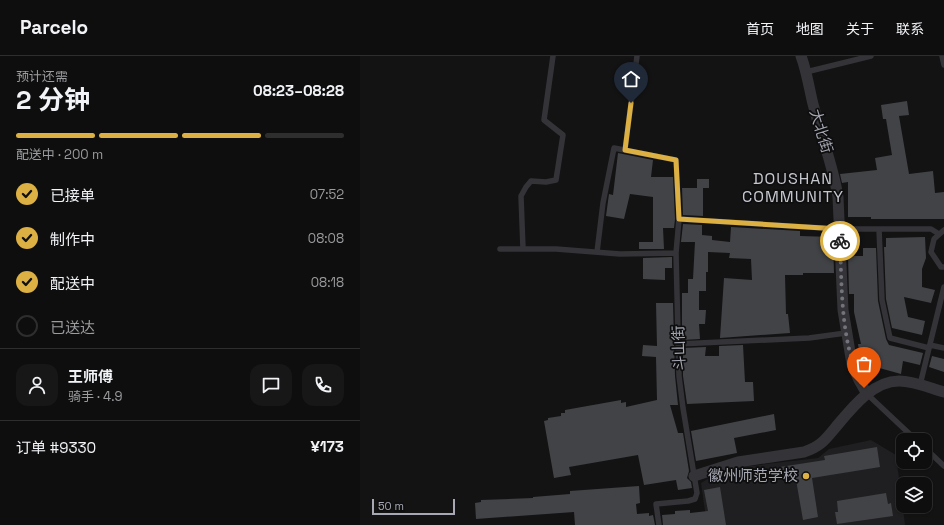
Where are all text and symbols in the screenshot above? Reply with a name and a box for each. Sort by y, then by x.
text: Parcelo [20,15,88,40]
text: 首页 [746,20,774,38]
text: 地图 [796,20,824,38]
text: 关于 [846,20,874,38]
text: 联系 [896,20,924,38]
pin [614,62,648,103]
text: 预计还需 [16,68,68,85]
icon: home [620,68,642,90]
text: 08:23–08:28 [253,81,344,100]
text: 2 分钟 [16,83,90,117]
street label: 大北街 [806,107,837,155]
text: 配送中 · 200 m [16,146,103,163]
district label: DOUSHAN COMMUNITY [742,168,844,207]
icon: check [16,183,38,205]
text: 已接单 [50,186,95,205]
text: 07:52 [310,186,344,203]
courier [820,221,860,261]
icon: check [16,227,38,249]
text: 制作中 [50,230,95,249]
text: 08:08 [308,230,344,247]
icon: bike [829,230,851,252]
icon: check [16,271,38,293]
text: 配送中 [50,274,95,293]
text: 08:18 [311,274,344,291]
text: 已送达 [50,318,95,337]
street label: 斗山街 [668,325,689,371]
pin [847,347,881,388]
icon: bag [853,353,875,375]
button: person [16,364,58,406]
button: chat [250,364,292,406]
button: phone [302,364,344,406]
text: 王师傅 [68,367,113,386]
text: 骑手 · 4.9 [68,388,122,405]
map controls [896,433,932,513]
button: locate [896,433,932,469]
text: ¥173 [310,437,344,456]
text: 订单 #9330 [16,438,96,457]
place label: 徽州师范学校 [708,466,798,485]
marker: 徽州师范学校 [801,471,811,481]
button: layers [896,477,932,513]
scale bar [372,497,455,516]
text: 50 m [378,499,404,513]

